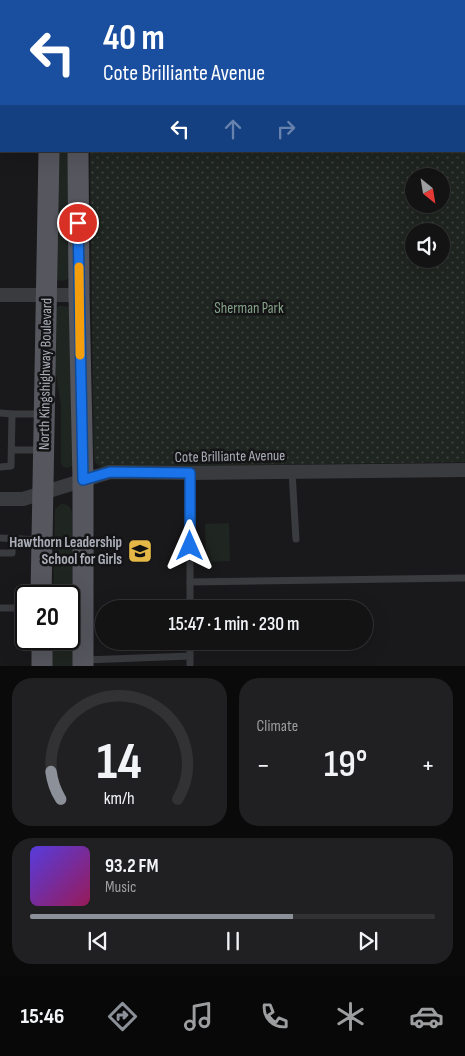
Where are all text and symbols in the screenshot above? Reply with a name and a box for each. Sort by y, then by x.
text: 40 m [103,17,165,60]
icon: left [20,20,85,85]
text: Cote Brilliante Avenue [103,60,265,87]
icon: left [166,115,194,143]
icon: ahead [219,115,247,143]
icon: right [272,115,300,143]
north arrow [405,168,450,212]
map controls [405,168,450,268]
pin [57,202,99,244]
icon: arrive [64,209,92,237]
button: sound [405,223,450,268]
street label: North Kingshighway Boulevard [35,298,56,450]
park label: Sherman Park [214,299,284,318]
street label: Cote Brilliante Avenue [175,446,285,467]
position arrow [163,519,215,571]
place label: Hawthorn Leadership School for Girls [9,533,122,569]
school or university icon: Hawthorn Leadership School for Girls [127,538,153,564]
speed limit sign: 20 [15,585,80,650]
text: 15:47 · 1 min · 230 m [169,613,299,636]
text: Climate [257,717,298,736]
text: 14 [97,731,142,794]
text: 19° [324,742,367,787]
text: − [257,749,270,782]
text: + [421,749,435,782]
text: km/h [104,788,135,809]
text: 93.2 FM [105,855,158,878]
text: Music [105,878,136,897]
icon: previous [84,927,112,955]
icon: pause [219,927,247,955]
icon: next [354,927,382,955]
icon: directions [105,999,140,1034]
icon: music [181,999,216,1034]
icon: phone [257,999,292,1034]
icon: climate [333,999,368,1034]
icon: car [409,999,444,1034]
text: 15:46 [21,1003,64,1030]

